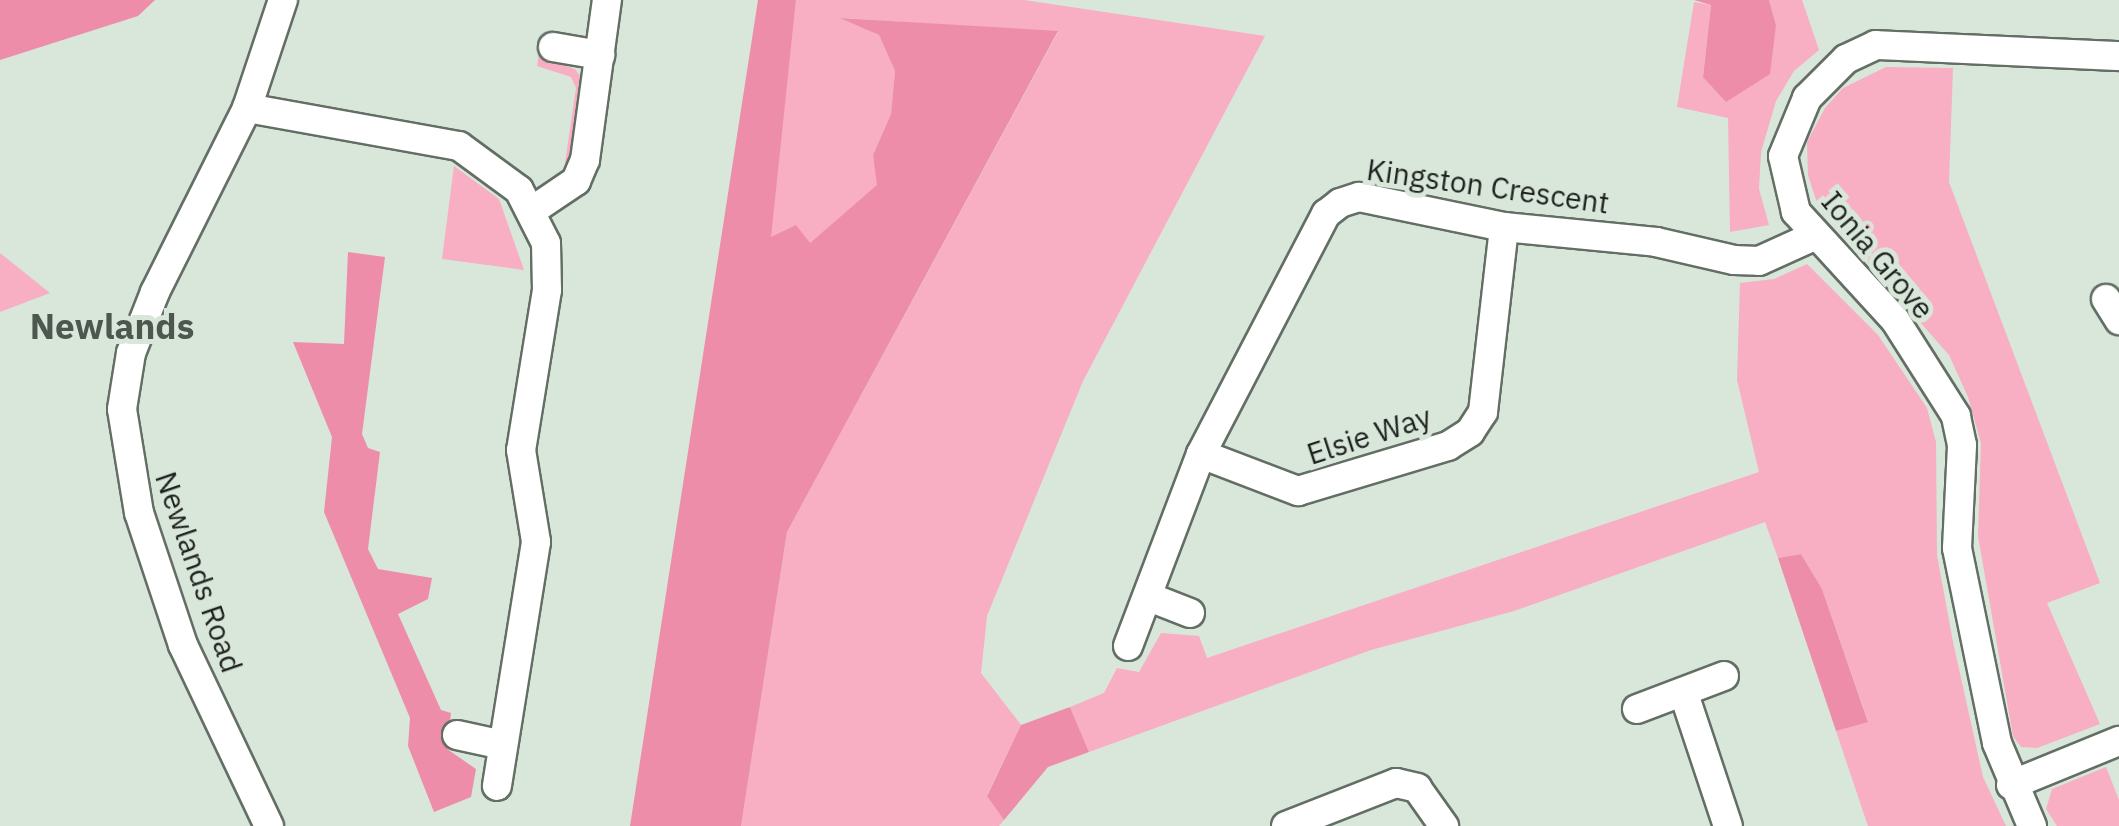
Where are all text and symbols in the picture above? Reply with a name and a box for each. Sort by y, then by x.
street label: Kingston Crescent [1364,151,1612,221]
street label: Ionia Grove [1814,184,1942,326]
district label: Newlands [30,305,194,347]
street label: Elsie Way [1302,398,1436,472]
street label: Newlands Road [148,467,250,677]

